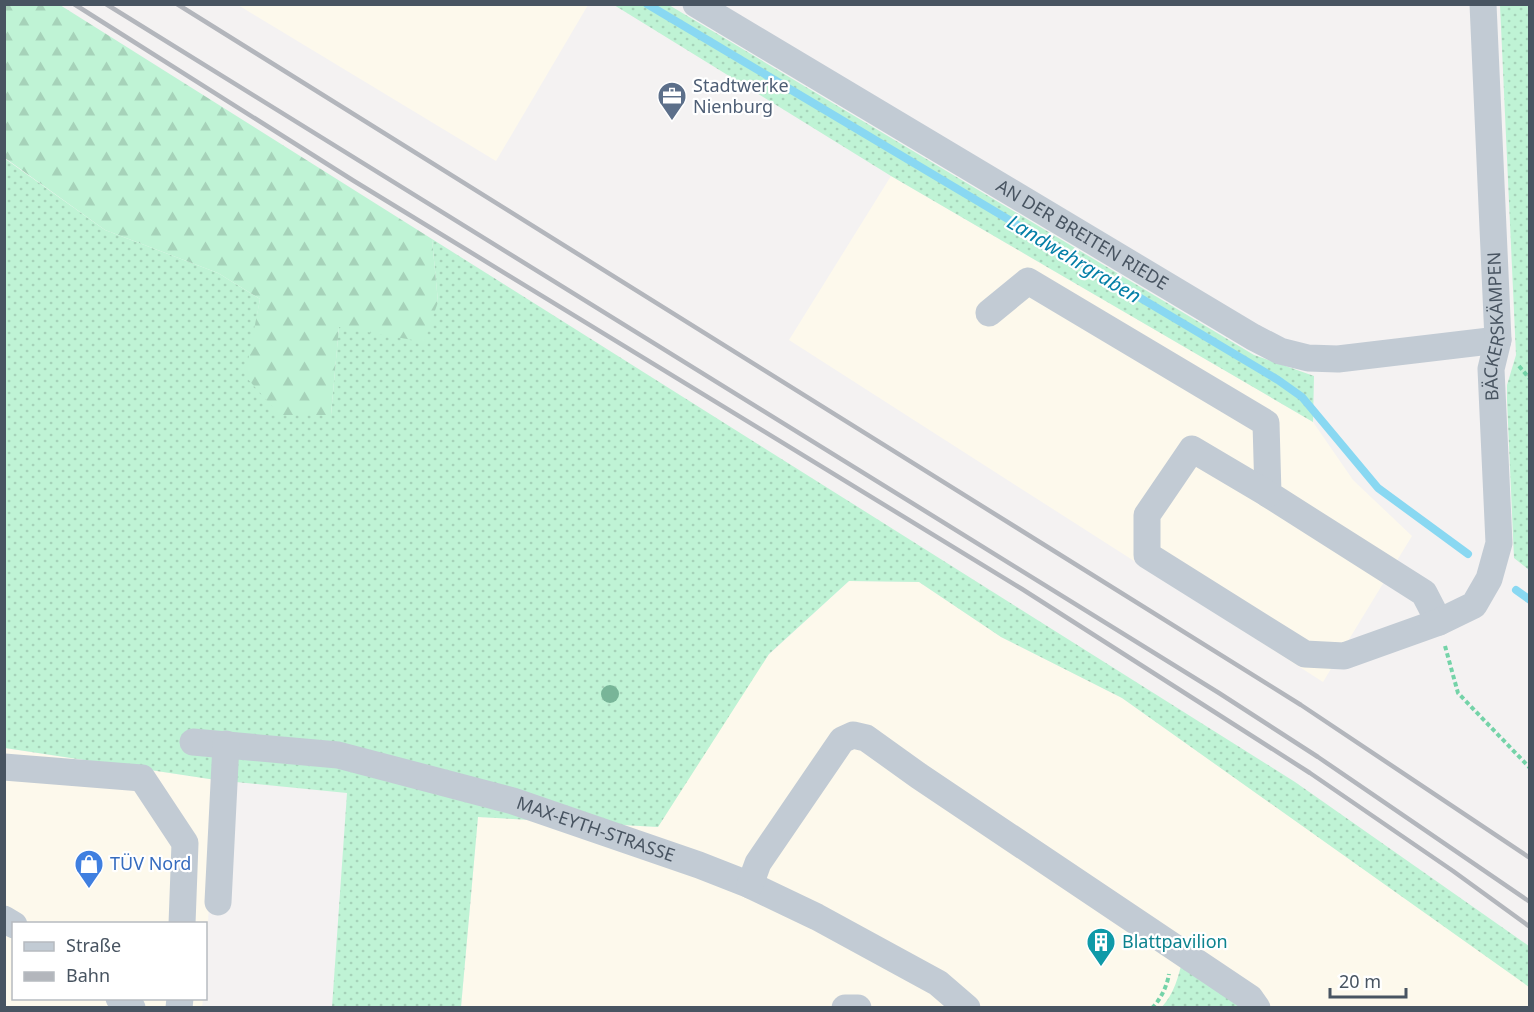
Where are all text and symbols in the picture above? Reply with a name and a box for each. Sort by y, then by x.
place label: Stadtwerke Nienburg [693,73,789,118]
office icon: Stadtwerke Nienburg [656,80,688,122]
street label: AN DER BREITEN RIEDE [992,173,1173,295]
water label: Landwehrgraben [1002,208,1146,309]
street label: BÄCKERSKÄMPEN [1478,251,1510,402]
street label: MAX-EYTH-STRASSE [514,790,678,867]
shop icon: TÜV Nord [73,848,105,890]
place label: TÜV Nord [110,851,191,875]
legend [12,922,207,1000]
building icon: Blattpavilion [1085,926,1117,968]
place label: Blattpavilion [1122,929,1228,953]
text: Straße [66,933,121,957]
scale bar [1330,961,1406,999]
text: Bahn [66,963,110,987]
text: 20 m [1339,969,1381,993]

